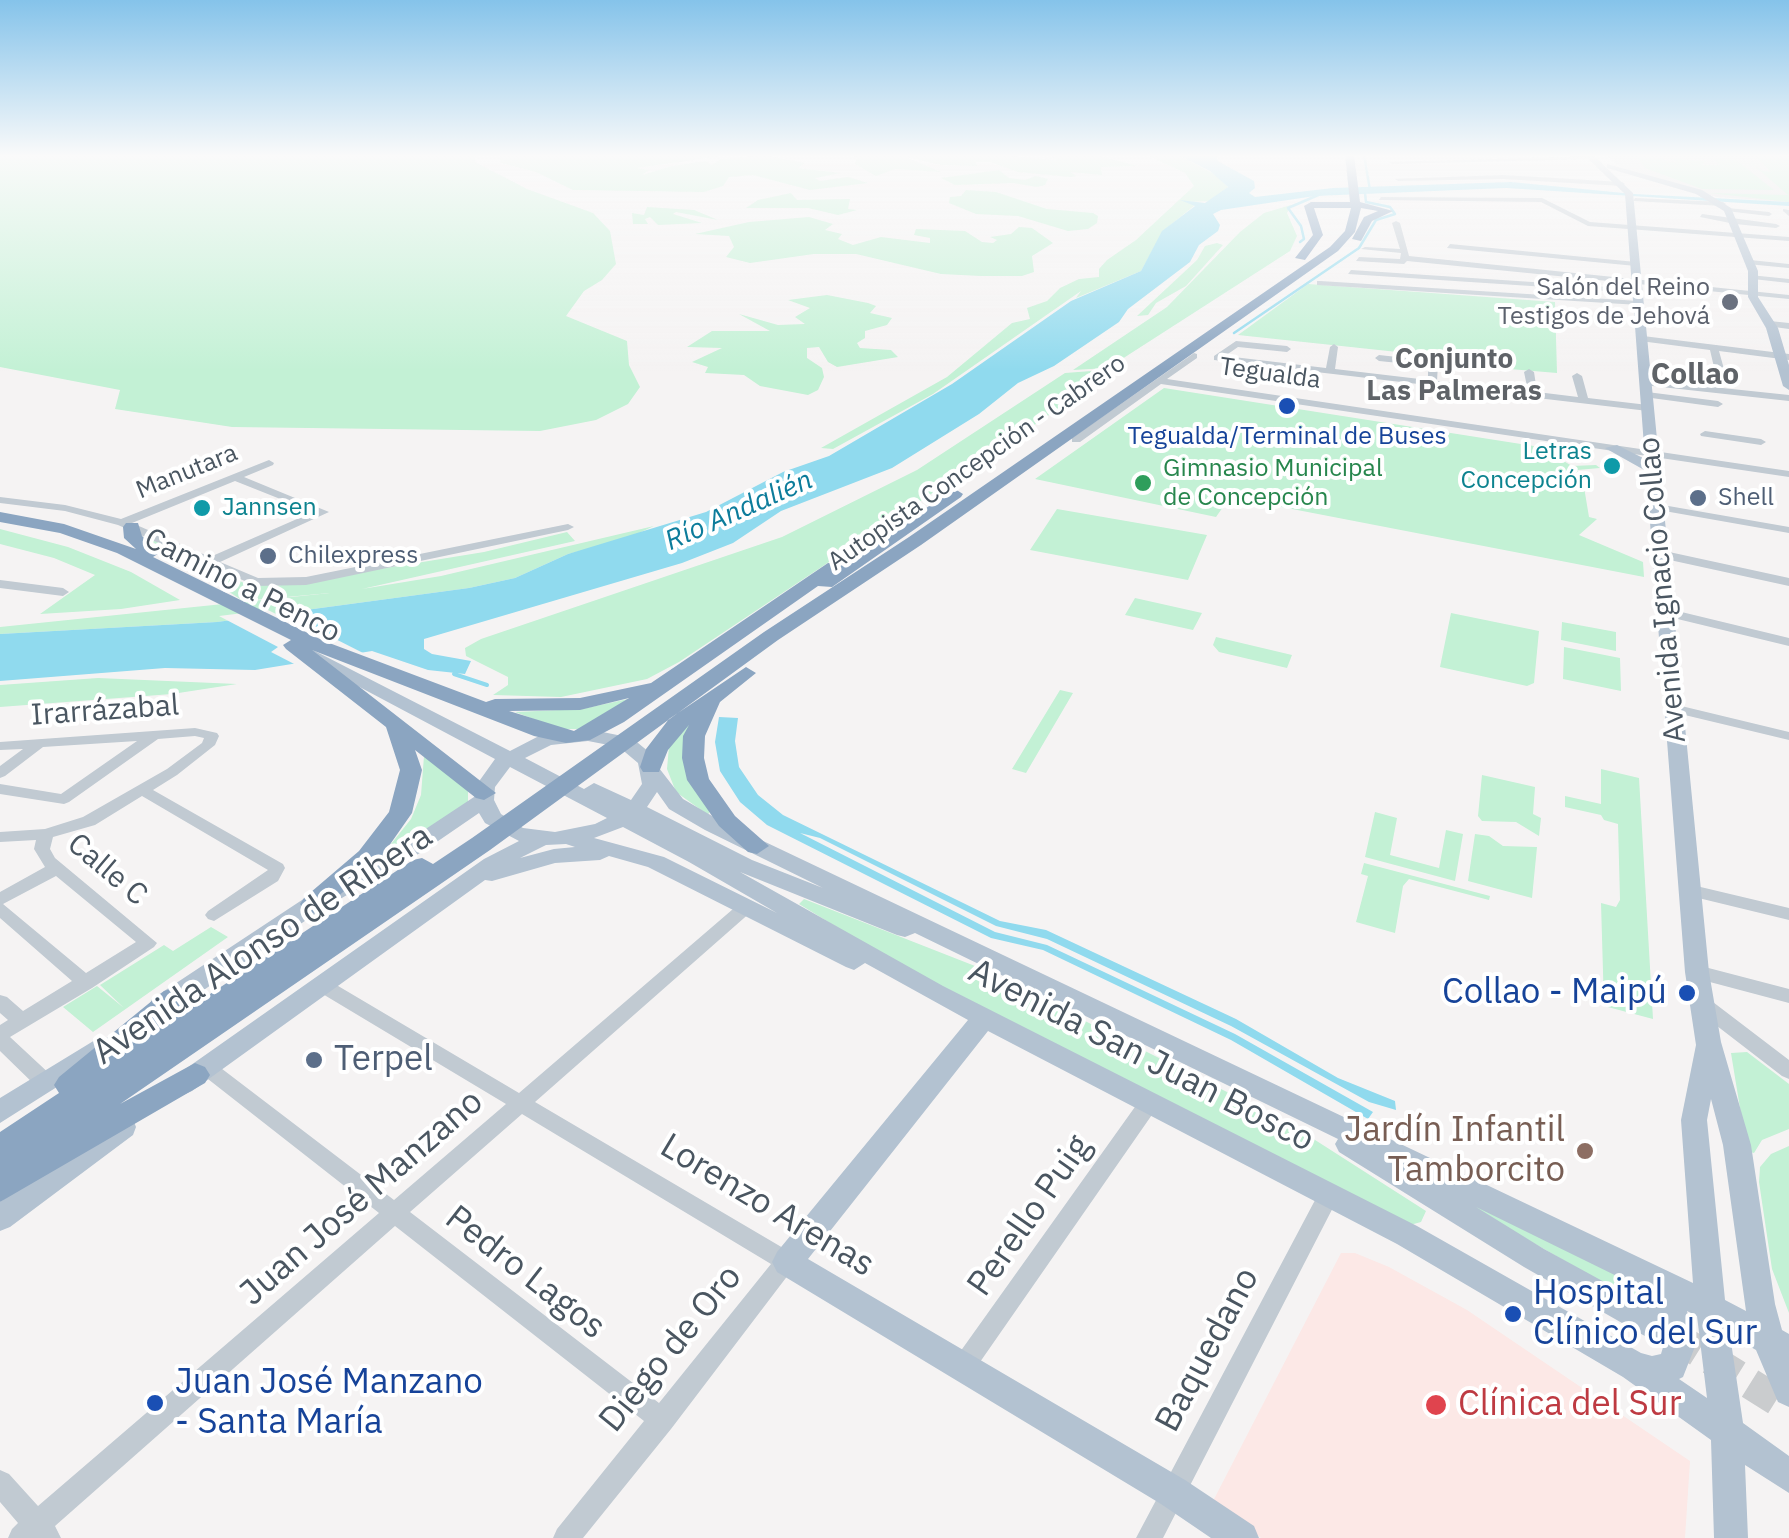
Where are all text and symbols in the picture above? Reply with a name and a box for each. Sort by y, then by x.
place label: Salón del Reino Testigos de Jehová [1497,273,1710,332]
marker: Salón del Reino Testigos de Jehová [1719,291,1741,313]
district label: Conjunto Las Palmeras [1366,343,1542,409]
street label: Autopista Concepción - Cabrero [823,349,1131,577]
street label: Tegualda [1218,352,1322,396]
district label: Collao [1651,357,1739,393]
marker: Tegualda/Terminal de Buses [1276,395,1298,417]
place label: Tegualda/Terminal de Buses [1127,422,1447,452]
street label: Avenida Ignacio Collao [1632,436,1694,744]
place label: Letras Concepción [1461,437,1592,496]
street label: Manutara [132,438,242,506]
place label: Gimnasio Municipal de Concepción [1163,454,1383,513]
marker: Letras Concepción [1601,455,1623,477]
water label: Río Andalién [660,464,818,558]
marker: Gimnasio Municipal de Concepción [1132,472,1154,494]
place label: Shell [1718,483,1774,513]
marker: Shell [1687,487,1709,509]
place label: Jannsen [222,493,317,523]
marker: Jannsen [191,497,213,519]
street label: Camino a Penco [138,521,346,651]
place label: Chilexpress [288,541,418,571]
marker: Chilexpress [257,545,279,567]
street label: Irarrázabal [30,688,180,734]
street label: Avenida Alonso de Ribera [85,816,441,1074]
street label: Calle C [60,826,154,914]
street label: Avenida San Juan Bosco [961,951,1321,1161]
place label: Collao - Maipú [1442,972,1667,1014]
marker: Collao - Maipú [1676,982,1698,1004]
place label: Terpel [334,1039,433,1081]
marker: Terpel [303,1049,325,1071]
street label: Juan José Manzano [232,1081,492,1315]
place label: Jardín Infantil Tamborcito [1344,1110,1565,1192]
street label: Lorenzo Arenas [652,1126,882,1286]
street label: Perello Puig [959,1128,1101,1304]
marker: Jardín Infantil Tamborcito [1574,1140,1596,1162]
street label: Pedro Lagos [437,1197,613,1349]
street label: Diego de Oro [591,1257,751,1441]
street label: Baquedano [1147,1261,1269,1439]
place label: Hospital Clínico del Sur [1533,1273,1757,1355]
marker: Hospital Clínico del Sur [1502,1303,1524,1325]
place label: Juan José Manzano - Santa María [175,1362,483,1444]
place label: Clínica del Sur [1458,1384,1682,1426]
marker: Juan José Manzano - Santa María [144,1392,166,1414]
marker: Clínica del Sur [1423,1392,1449,1418]

